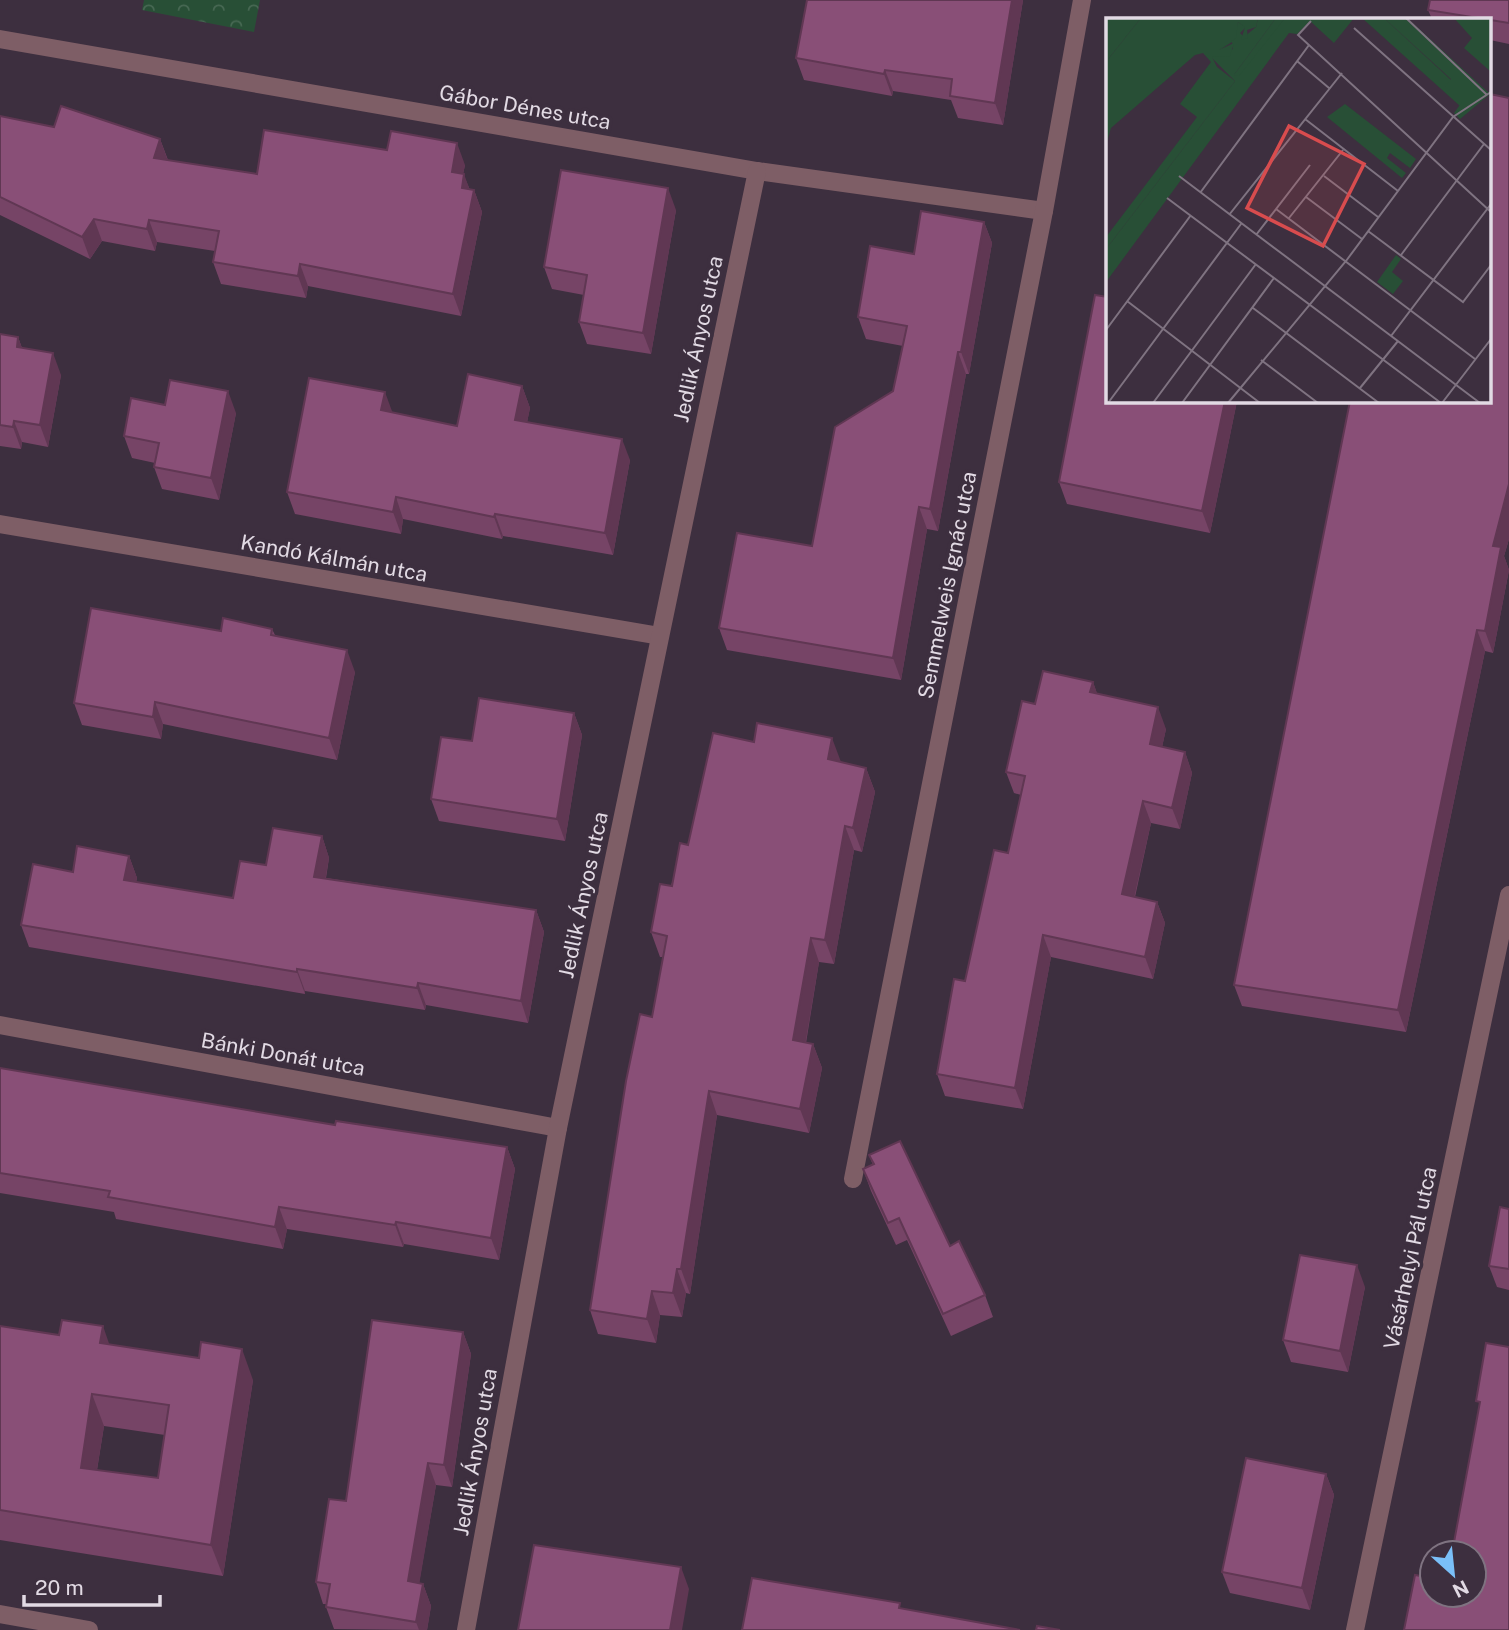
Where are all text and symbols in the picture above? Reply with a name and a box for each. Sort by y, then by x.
inset map [1106,18,1492,402]
street label: Gábor Dénes utca [437,80,613,134]
street label: Jedlik Ányos utca [668,254,728,424]
street label: Semmelweis Ignác utca [913,469,981,701]
street label: Kandó Kálmán utca [239,529,429,587]
street label: Jedlik Ányos utca [553,810,613,980]
street label: Bánki Donát utca [199,1027,367,1081]
street label: Vásárhelyi Pál utca [1378,1164,1442,1352]
street label: Jedlik Ányos utca [448,1366,502,1538]
north arrow [1418,1539,1488,1609]
scale bar [24,1564,161,1608]
text: 20 m [35,1575,84,1600]
text: N [1449,1576,1472,1602]

